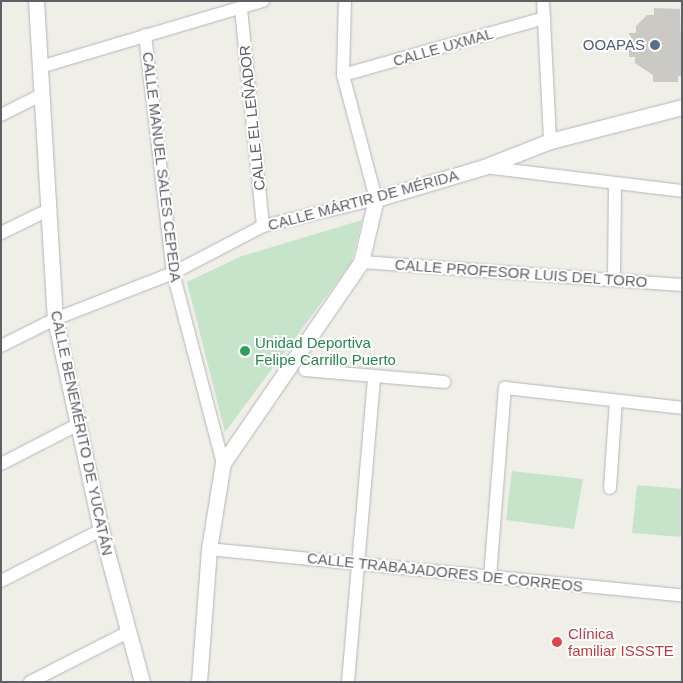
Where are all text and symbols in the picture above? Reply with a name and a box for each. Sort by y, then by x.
street label: CALLE UXMAL [391,24,495,70]
place label: OOAPAS [583,36,645,54]
marker: OOAPAS [649,39,661,51]
street label: CALLE EL LEÑADOR [235,44,269,192]
street label: CALLE MANUEL SALES CEPEDA [139,50,185,284]
street label: CALLE MÁRTIR DE MÉRIDA [266,166,460,234]
street label: CALLE PROFESOR LUIS DEL TORO [394,255,648,291]
street label: CALLE BENEMÉRITO DE YUCATÁN [47,309,117,557]
place label: Unidad Deportiva Felipe Carrillo Puerto [255,333,396,368]
marker: Unidad Deportiva Felipe Carrillo Puerto [239,345,251,357]
street label: CALLE TRABAJADORES DE CORREOS [306,549,584,595]
place label: Clínica familiar ISSSTE [568,624,674,659]
marker: Clínica familiar ISSSTE [550,635,564,649]

